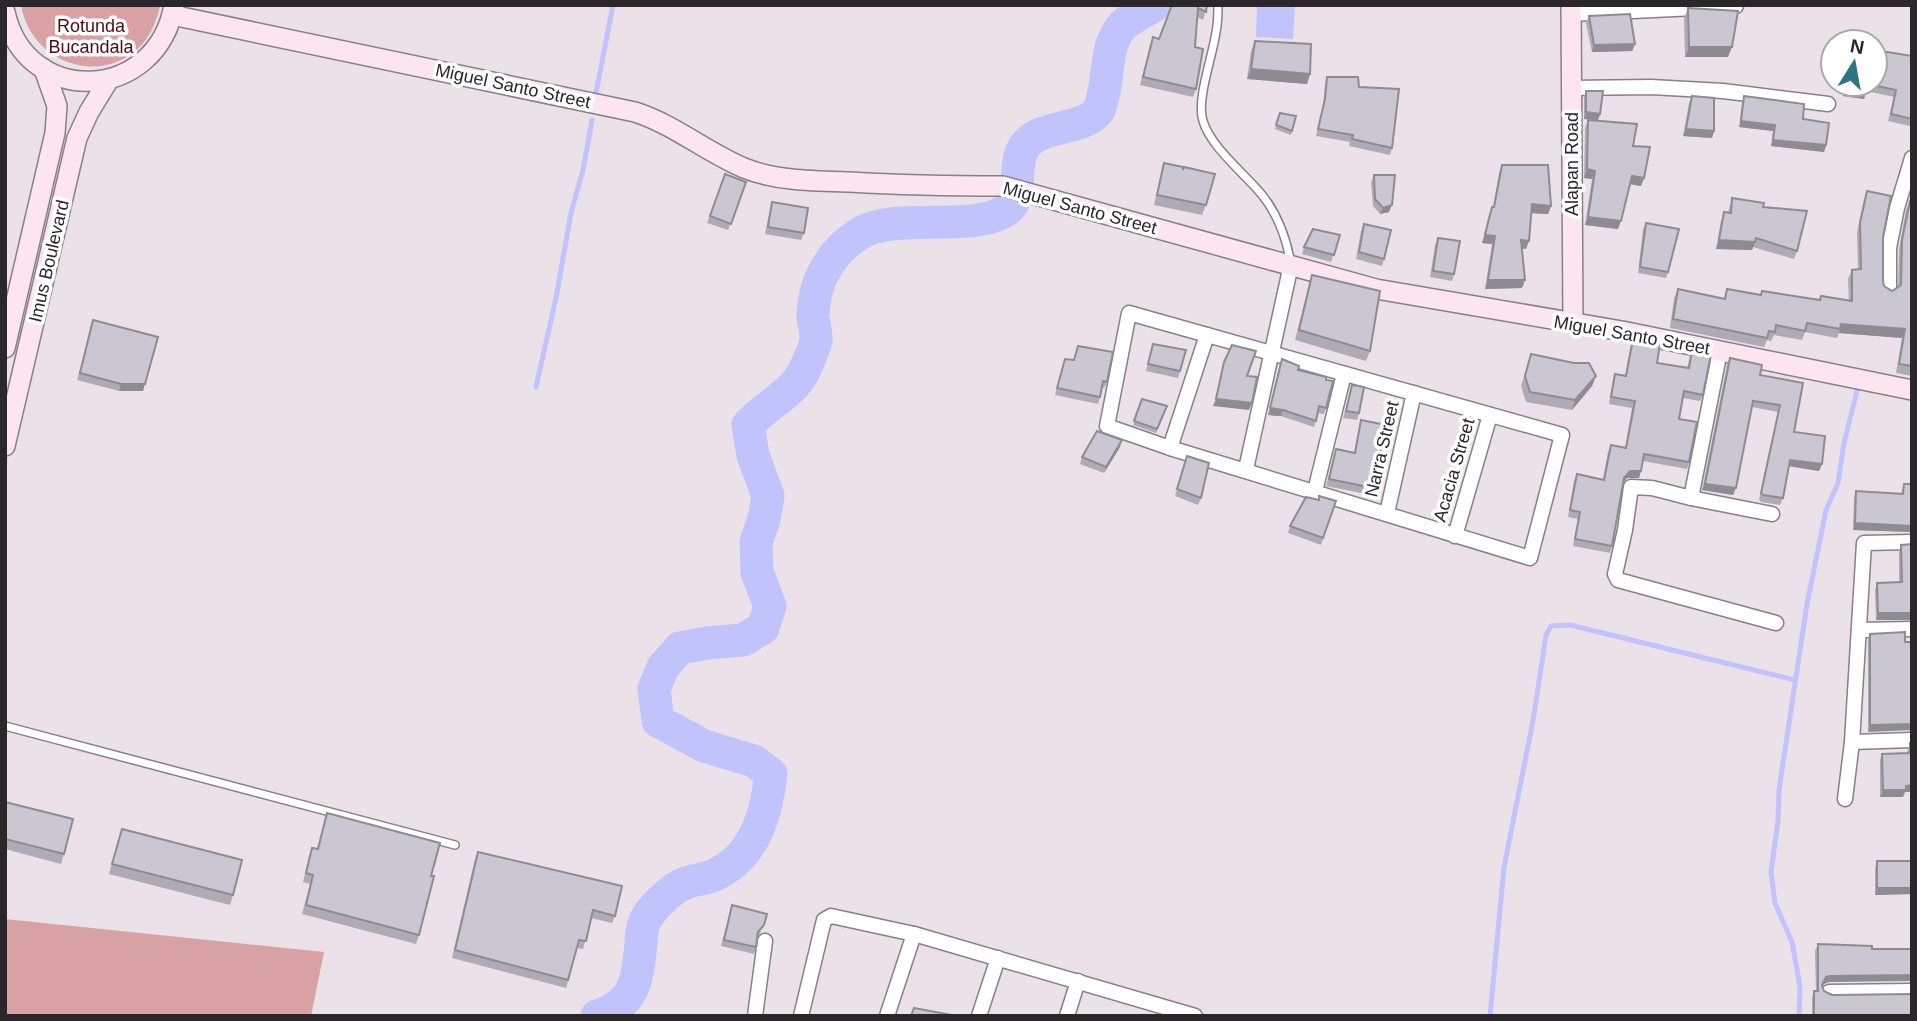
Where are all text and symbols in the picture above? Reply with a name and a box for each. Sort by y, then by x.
park label: Rotunda Bucandala [48,16,135,57]
north arrow [1819,28,1889,98]
text: N [1848,35,1866,58]
street label: Miguel Santo Street [434,60,592,112]
street label: Alapan Road [1562,112,1582,216]
street label: Miguel Santo Street [1001,178,1159,238]
street label: Imus Boulevard [25,198,73,324]
street label: Miguel Santo Street [1552,311,1712,359]
street label: Narra Street [1361,399,1403,499]
street label: Acacia Street [1430,416,1478,524]

